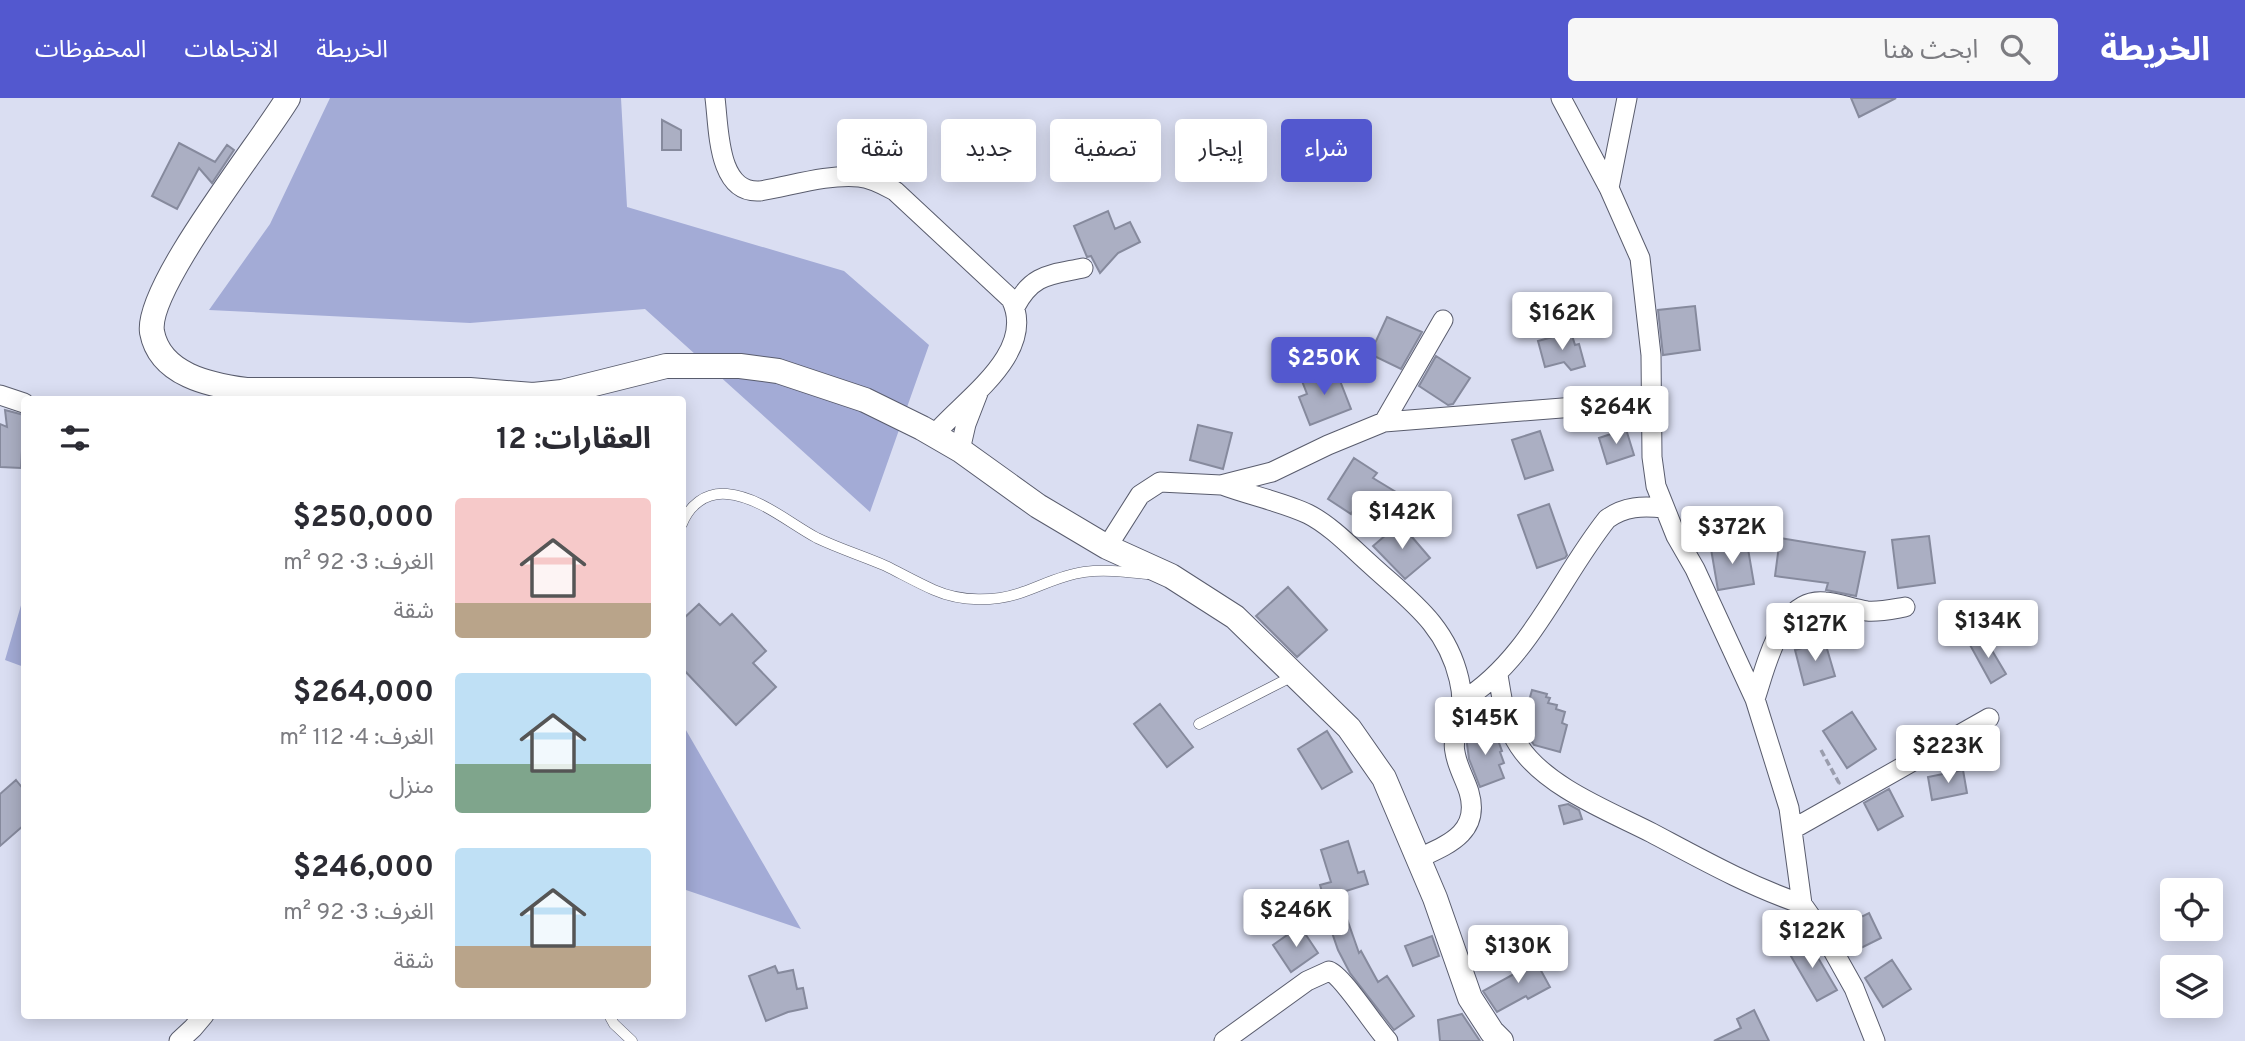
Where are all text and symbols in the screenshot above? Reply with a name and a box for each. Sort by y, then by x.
search box [1568,18,2058,81]
icon: search [1996,30,2034,68]
text: الخريطة [2100,31,2210,73]
text: ابحث هنا [1883,35,1978,68]
text: المحفوظات [35,36,146,66]
text: الاتجاهات [184,36,278,66]
text: الخريطة [316,36,388,66]
chip: شقة [837,119,927,182]
chip: جديد [941,119,1036,182]
chip: تصفية [1050,119,1161,182]
chip: إيجار [1175,119,1267,182]
chip: شراء [1281,119,1372,182]
pin: $162K [1513,292,1611,352]
text: $162K [1528,300,1596,329]
pin: $250K [1275,338,1373,397]
text: $250K [1287,345,1361,374]
pin: $264K [1567,386,1665,446]
text: $264K [1579,394,1653,423]
icon: filters [56,419,94,457]
text: العقارات: 12 [496,422,651,459]
pin: $142K [1353,491,1451,551]
text: $142K [1368,499,1436,528]
text: $250,000 [293,500,434,537]
pin: $372K [1683,506,1781,566]
text: $372K [1697,514,1767,543]
icon: home [511,526,595,610]
text: الغرف: 3 · 92 m² [283,549,434,578]
text: شقة [393,598,434,627]
pin: $134K [1939,601,2037,660]
pin: $127K [1766,603,1864,663]
text: $134K [1954,608,2022,637]
text: $127K [1782,611,1848,640]
text: $264,000 [293,675,434,712]
pin: $145K [1436,698,1534,757]
icon: home [511,701,595,785]
text: $145K [1451,705,1519,734]
text: الغرف: 4 · 112 m² [279,724,434,753]
pin: $223K [1899,726,1997,785]
text: $223K [1912,733,1984,762]
text: منزل [389,773,434,802]
text: $246,000 [293,850,434,887]
icon: home [511,876,595,960]
map controls [2160,878,2223,1018]
button: locate [2160,878,2223,941]
pin: $246K [1247,890,1345,949]
text: $246K [1259,897,1333,926]
text: الغرف: 3 · 92 m² [283,899,434,928]
pin: $122K [1763,910,1861,970]
text: $122K [1778,918,1846,947]
pin: $130K [1469,926,1567,985]
text: $130K [1484,933,1552,962]
text: شقة [393,948,434,977]
button: layers [2160,955,2223,1018]

